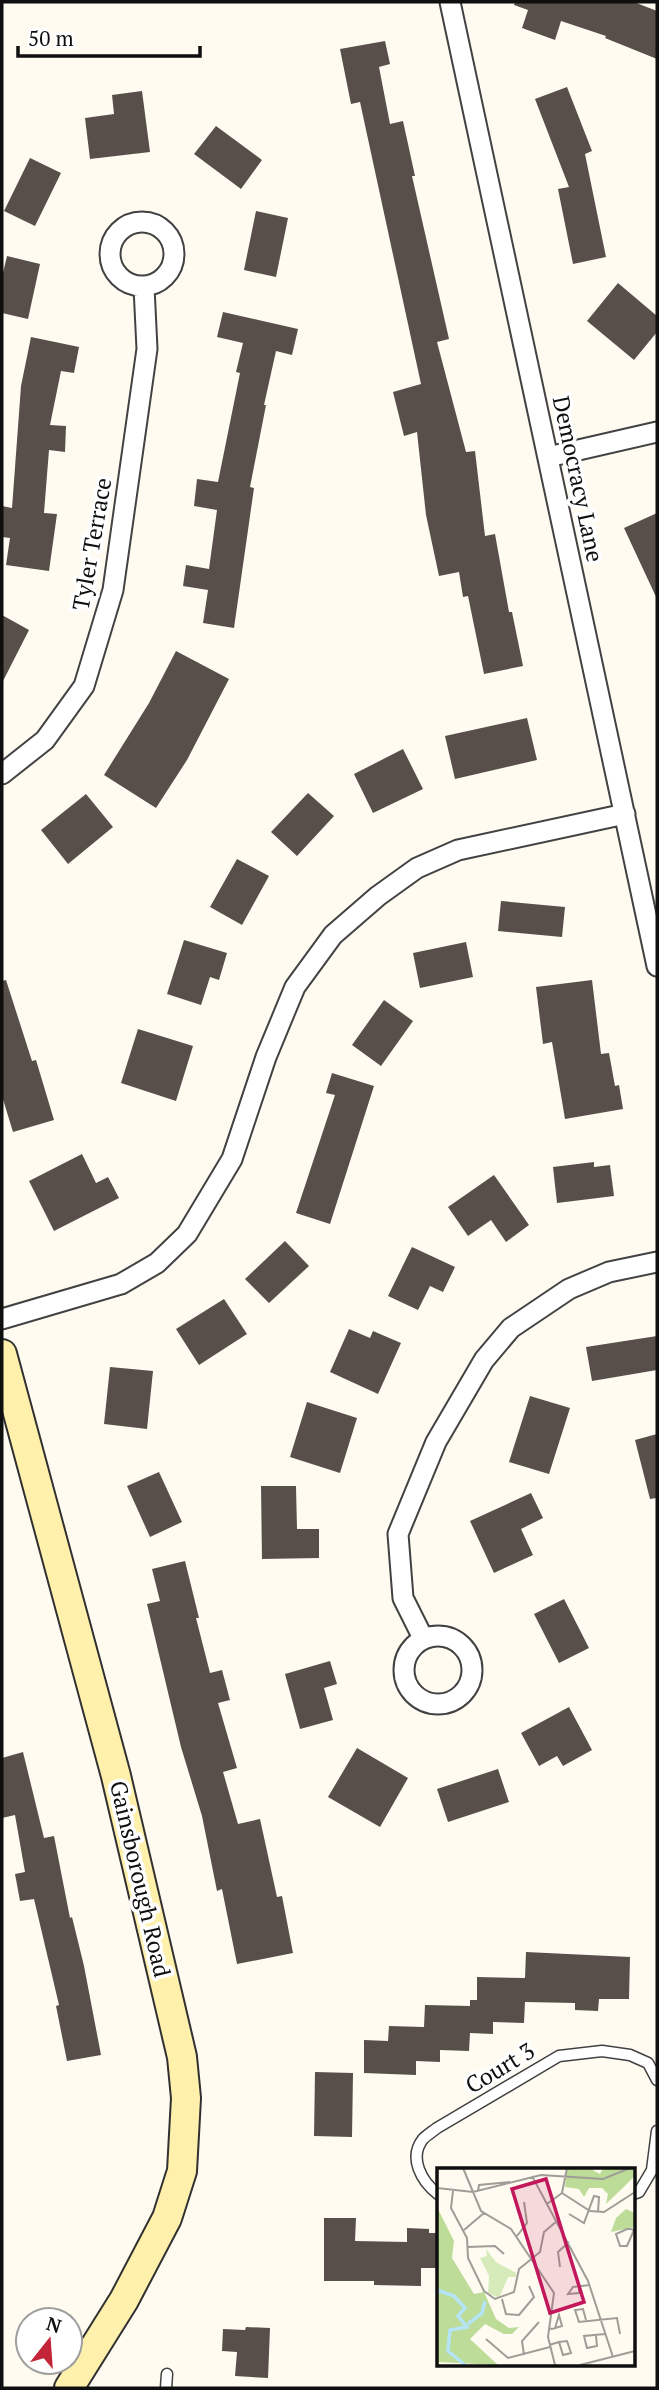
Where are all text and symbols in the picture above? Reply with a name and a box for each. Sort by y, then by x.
scale bar [18,14,200,58]
text: 50 m [28,24,74,52]
street label: Democracy Lane [546,393,611,565]
street label: Tyler Terrace [65,475,118,613]
street label: Gainsborough Road [103,1778,178,1980]
street label: Court 3 [459,2035,540,2100]
inset map [437,2168,634,2366]
north arrow [14,2306,84,2376]
text: N [44,2310,65,2338]

